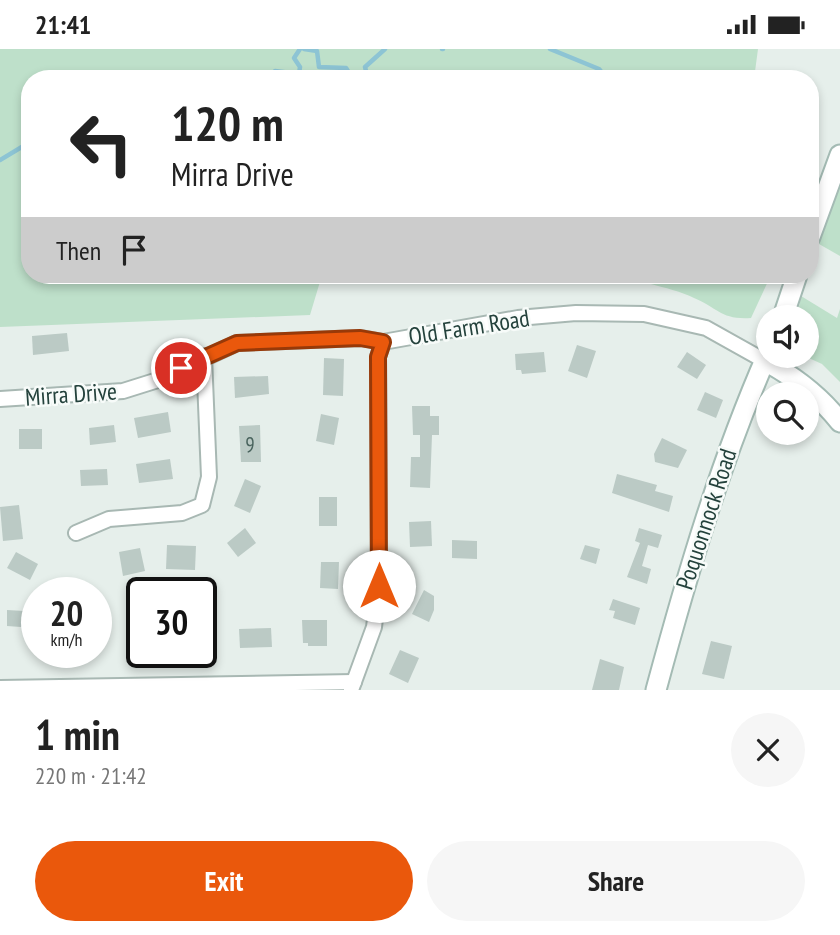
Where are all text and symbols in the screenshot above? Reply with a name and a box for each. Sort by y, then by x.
text: 21:41 [35,8,91,41]
text: 120 m [171,91,284,155]
icon: left [56,98,147,189]
text: Mirra Drive [171,153,294,195]
icon: arrive [115,231,153,269]
text: Then [56,234,101,267]
street label: Old Farm Road [406,302,532,352]
map controls [756,305,819,445]
button: sound [756,305,819,368]
pin [151,338,211,398]
icon: arrive [162,349,200,387]
street label: Mirra Drive [24,375,118,413]
button: search [756,382,819,445]
house number: 9 [245,431,255,458]
street label: Poquonnock Road [669,445,743,593]
position arrow [342,549,416,623]
speed limit sign: 30 [126,577,217,668]
text: 20 [50,590,83,636]
text: km/h [51,628,82,651]
text: 1 min [35,707,120,762]
button: close [731,713,805,787]
text: 220 m · 21:42 [35,761,147,790]
button: Exit [35,841,413,921]
button: Share [427,841,805,921]

